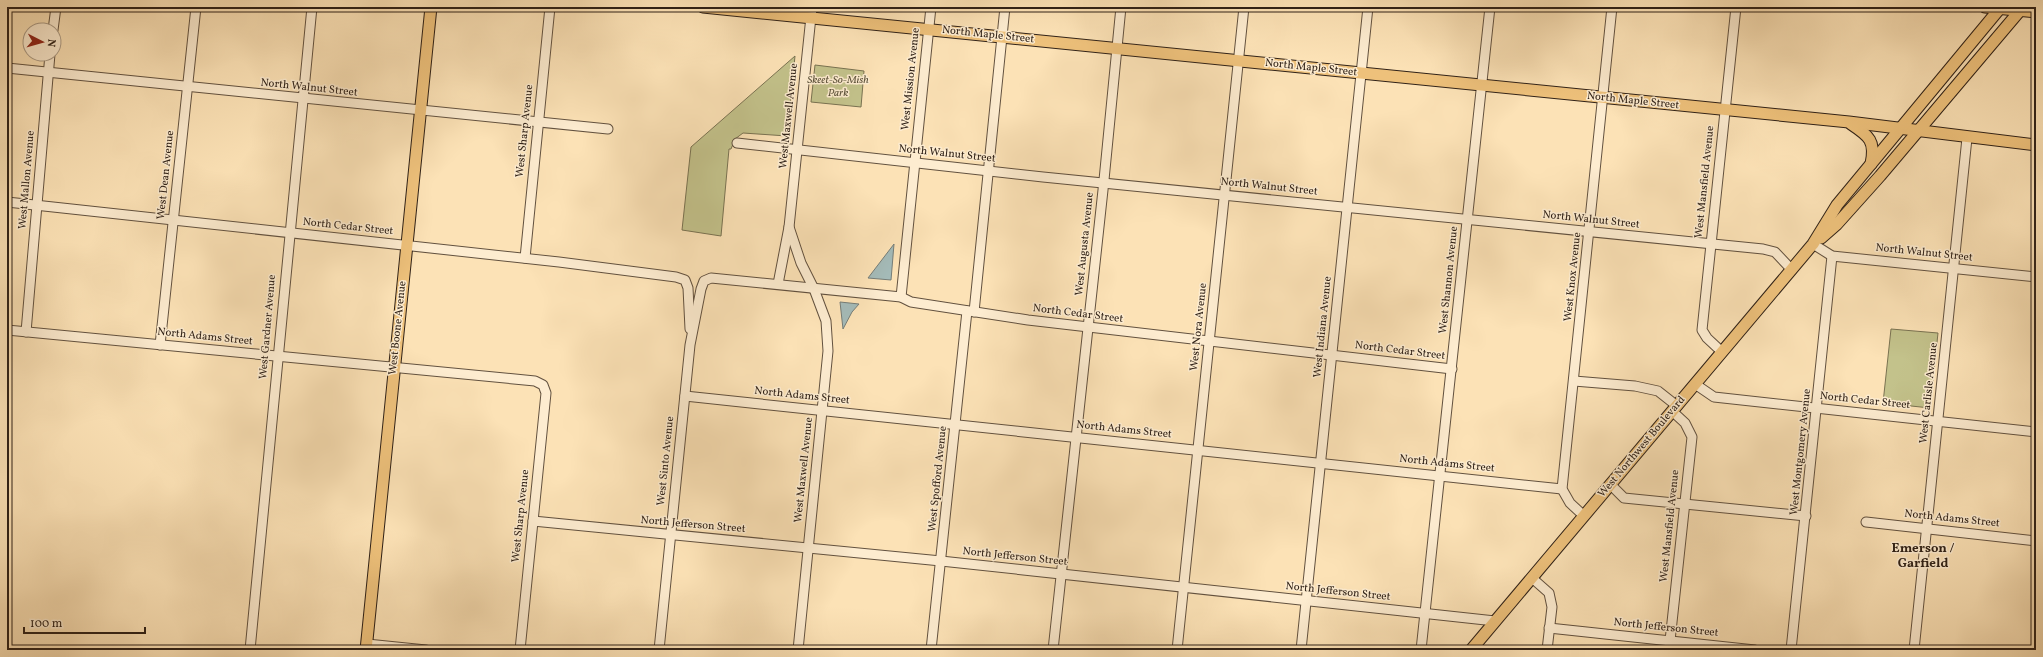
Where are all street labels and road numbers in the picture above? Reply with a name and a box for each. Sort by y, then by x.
street label: North Maple Street [941,23,1035,47]
street label: West Mission Avenue [898,27,924,131]
street label: North Maple Street [1264,56,1358,80]
street label: West Maxwell Avenue [776,63,802,169]
street label: North Walnut Street [260,75,358,101]
street label: West Sharp Avenue [513,84,537,178]
street label: North Maple Street [1586,89,1680,113]
street label: West Mansfield Avenue [1692,125,1718,239]
street label: West Mallon Avenue [15,130,39,230]
street label: West Dean Avenue [154,130,178,220]
street label: North Walnut Street [898,141,996,167]
street label: North Walnut Street [1220,174,1318,200]
street label: West Augusta Avenue [1072,192,1098,296]
street label: North Walnut Street [1542,207,1640,233]
street label: North Cedar Street [302,215,394,239]
street label: West Shannon Avenue [1436,226,1462,334]
street label: West Knox Avenue [1561,232,1585,322]
street label: North Walnut Street [1875,240,1973,266]
street label: West Gardner Avenue [256,274,280,380]
street label: West Indiana Avenue [1310,276,1336,378]
street label: West Boone Avenue [386,280,410,376]
street label: West Nora Avenue [1187,282,1211,372]
street label: North Cedar Street [1032,301,1124,327]
street label: North Adams Street [157,325,254,349]
street label: North Cedar Street [1354,338,1446,364]
street label: West Carlisle Avenue [1916,342,1942,444]
street label: North Adams Street [754,384,851,408]
street label: West Montgomery Avenue [1787,388,1815,516]
street label: North Cedar Street [1819,389,1911,413]
street label: West Northwest Boulevard [1595,393,1689,501]
street label: West Sinto Avenue [654,416,678,506]
street label: West Maxwell Avenue [791,417,817,523]
street label: North Adams Street [1076,418,1173,442]
street label: West Spofford Avenue [925,425,951,533]
street label: North Adams Street [1399,452,1496,476]
street label: West Sharp Avenue [509,469,533,563]
street label: West Mansfield Avenue [1657,469,1683,583]
street label: North Adams Street [1904,507,2001,531]
street label: North Jefferson Street [640,513,746,537]
street label: North Jefferson Street [962,544,1068,570]
street label: North Jefferson Street [1285,579,1391,605]
street label: North Jefferson Street [1613,615,1719,641]

